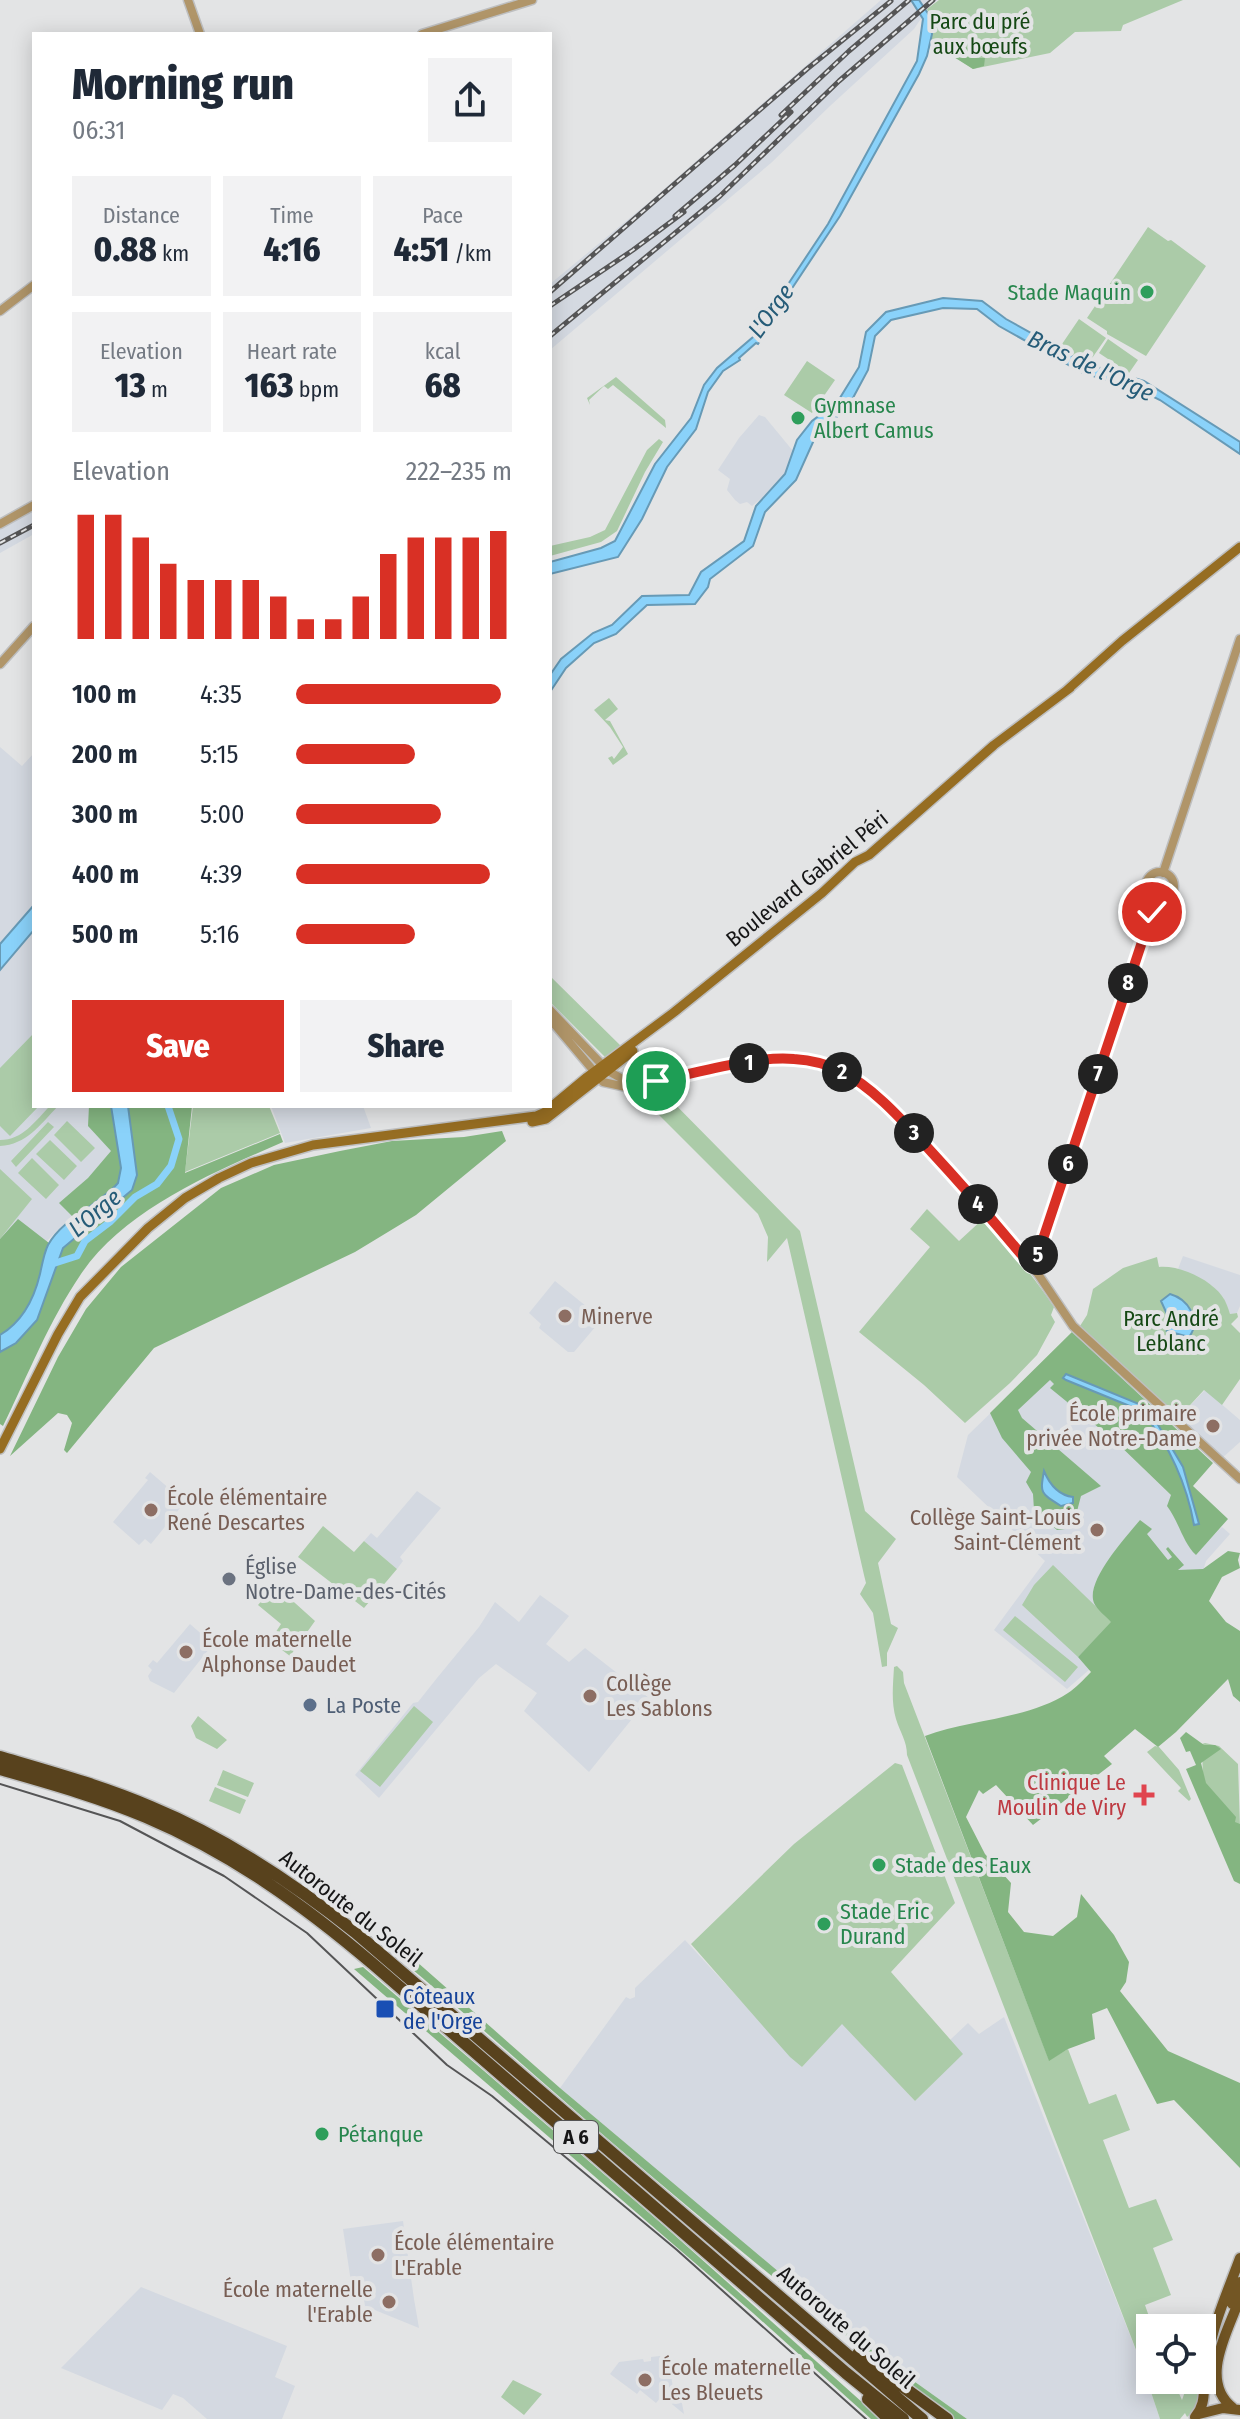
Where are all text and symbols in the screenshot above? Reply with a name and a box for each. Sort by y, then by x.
park label: Parc du pré aux bœufs [930,8,1030,60]
text: Morning run [72,58,294,111]
button: share [428,58,512,142]
text: 06:31 [72,115,125,146]
text: Distance [103,202,180,229]
text: Time [270,202,314,229]
text: Pace [422,202,463,229]
text: 0.88 [94,229,157,270]
text: 4:16 [263,229,321,270]
text: 4:51 [393,229,449,270]
text: km [157,240,189,267]
text: /km [449,240,492,267]
water label: L'Orge [742,279,800,343]
place label: Stade Maquin [1008,279,1131,306]
marker: Stade Maquin [1138,283,1156,301]
water label: Bras de l'Orge [1024,325,1158,407]
text: Elevation [100,338,183,365]
text: Heart rate [247,338,337,365]
text: kcal [425,338,460,365]
text: 13 [115,365,146,406]
text: 163 [245,365,294,406]
text: 68 [424,365,461,406]
text: m [146,376,168,403]
text: bpm [294,376,339,403]
place label: Gymnase Albert Camus [814,392,934,444]
marker: Gymnase Albert Camus [789,409,807,427]
text: Elevation [72,456,170,487]
text: 222–235 m [406,456,512,487]
text: 100 m [72,679,137,710]
text: 4:35 [200,679,242,710]
text: 200 m [72,739,138,770]
text: 5:15 [200,739,238,770]
text: 300 m [72,799,138,830]
text: 5:00 [200,799,245,830]
street label: Boulevard Gabriel Péri [720,805,894,953]
text: 400 m [72,859,139,890]
text: 4:39 [200,859,242,890]
pin [1118,878,1186,946]
icon: check [1130,890,1174,934]
text: 500 m [72,919,138,950]
text: 5:16 [200,919,239,950]
pin: 8 [1108,963,1148,1003]
text: 8 [1122,969,1134,996]
button: Save [72,1000,284,1092]
button: Share [300,1000,512,1092]
pin: 1 [729,1043,769,1083]
pin [622,1047,690,1115]
text: 1 [744,1049,754,1076]
pin: 2 [822,1052,862,1092]
pin: 7 [1078,1054,1118,1094]
text: 2 [837,1058,847,1085]
icon: arrive [634,1059,678,1103]
text: 7 [1093,1060,1103,1087]
pin: 3 [894,1113,934,1153]
text: 3 [909,1119,919,1146]
pin: 6 [1048,1144,1088,1184]
text: 6 [1062,1150,1074,1177]
water label: L'Orge [63,1183,127,1243]
pin: 4 [958,1184,998,1224]
text: 4 [972,1190,984,1217]
pin: 5 [1018,1235,1058,1275]
text: 5 [1033,1241,1043,1268]
place label: Minerve [581,1303,653,1330]
park label: Parc André Leblanc [1123,1305,1219,1357]
marker: Minerve [556,1307,574,1325]
place label: École primaire privée Notre-Dame [1026,1400,1197,1452]
marker: École primaire privée Notre-Dame [1204,1417,1222,1435]
place label: École élémentaire René Descartes [167,1484,327,1536]
marker: École élémentaire René Descartes [142,1501,160,1519]
place label: Collège Saint-Louis Saint-Clément [910,1504,1082,1556]
marker: Collège Saint-Louis Saint-Clément [1088,1521,1106,1539]
place label: Église Notre-Dame-des-Cités [245,1553,446,1605]
marker: Église Notre-Dame-des-Cités [220,1570,238,1588]
place label: École maternelle Alphonse Daudet [202,1626,357,1678]
marker: École maternelle Alphonse Daudet [177,1643,195,1661]
place label: Collège Les Sablons [606,1670,712,1722]
marker: Collège Les Sablons [581,1687,599,1705]
place label: La Poste [326,1692,401,1719]
marker: La Poste [301,1696,319,1714]
place label: Clinique Le Moulin de Viry [997,1769,1126,1821]
marker: Clinique Le Moulin de Viry [1133,1784,1155,1806]
street label: Autoroute du Soleil [274,1844,428,1972]
place label: Stade des Eaux [895,1852,1031,1879]
marker: Stade des Eaux [870,1856,888,1874]
place label: Stade Eric Durand [840,1898,930,1950]
marker: Stade Eric Durand [815,1915,833,1933]
place label: Côteaux de l'Orge [403,1983,483,2035]
marker: Côteaux de l'Orge [374,1998,396,2020]
place label: Pétanque [338,2121,423,2148]
road number: A 6 [554,2121,598,2153]
marker: Pétanque [313,2125,331,2143]
place label: École élémentaire L'Erable [394,2229,554,2281]
marker: École élémentaire L'Erable [369,2246,387,2264]
street label: Autoroute du Soleil [772,2260,920,2394]
place label: École maternelle l'Erable [223,2276,373,2328]
marker: École maternelle l'Erable [380,2293,398,2311]
map controls [1136,2314,1216,2394]
button: locate [1136,2314,1216,2394]
place label: École maternelle Les Bleuets [661,2354,811,2406]
marker: École maternelle Les Bleuets [636,2371,654,2389]

